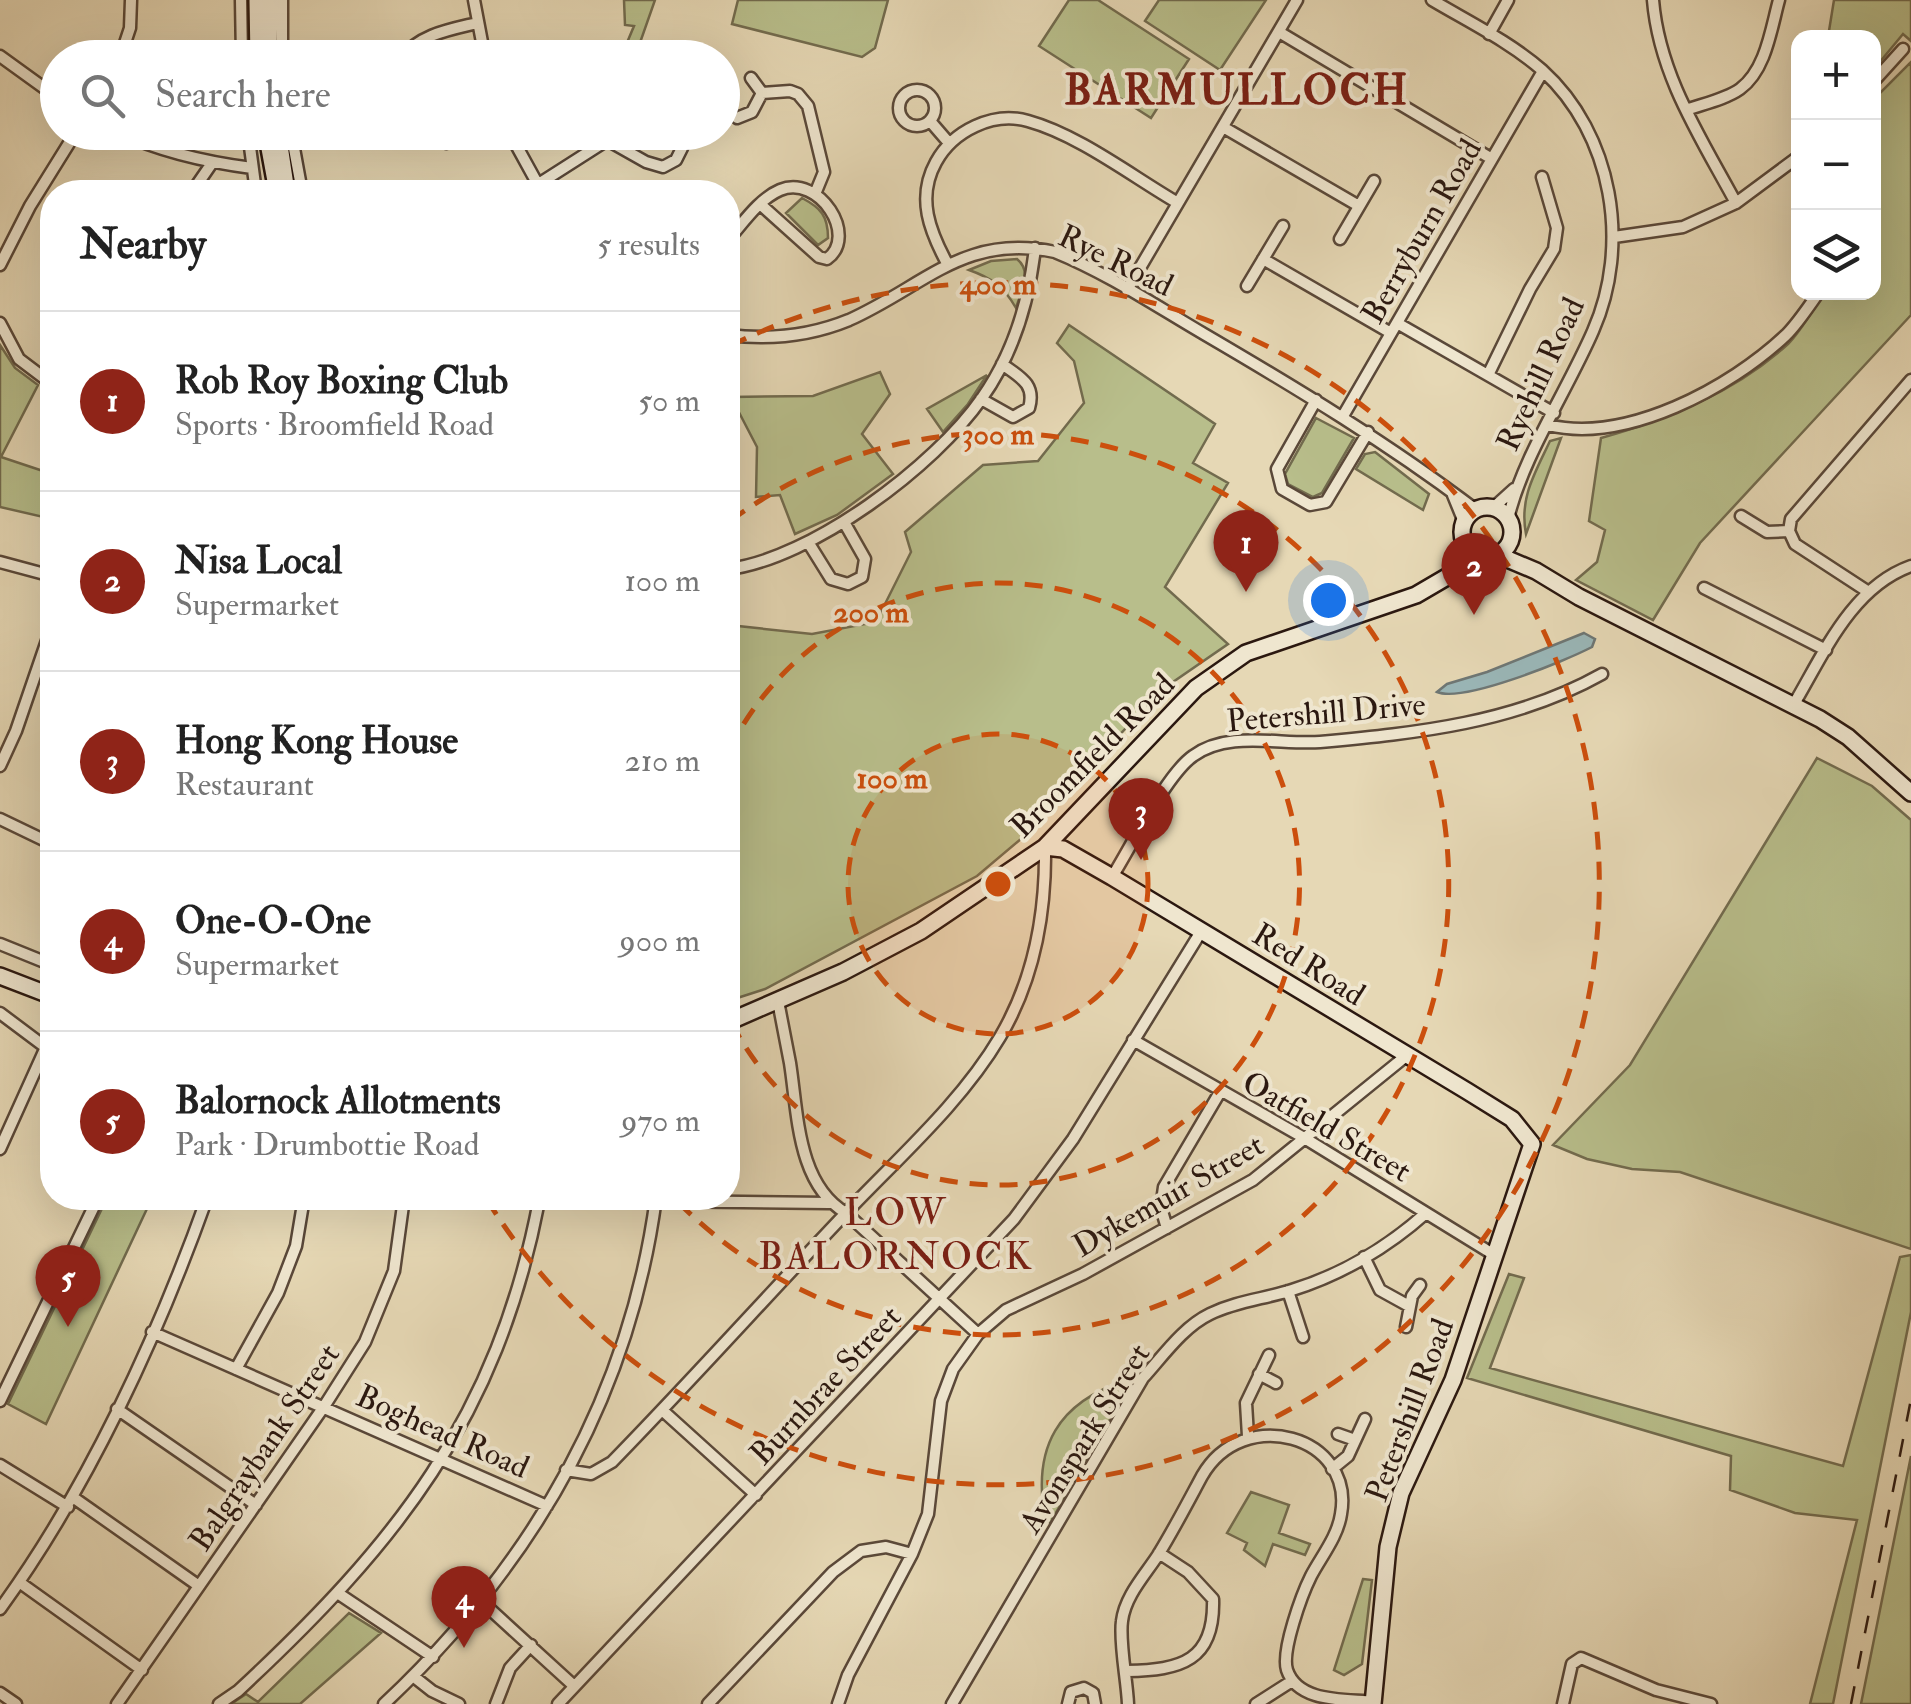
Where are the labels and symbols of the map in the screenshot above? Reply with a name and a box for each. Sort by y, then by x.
district label: BARMULLOCH [1064,65,1410,117]
street label: Berryburn Road [1353,132,1491,331]
street label: Rye Road [1052,216,1180,306]
text: 400 m [959,266,1037,303]
street label: Ryehill Road [1488,291,1594,458]
text: 300 m [962,416,1035,453]
pin: 1 [1214,510,1278,592]
pin: 2 [1442,532,1506,615]
your location [1303,575,1354,626]
text: 200 m [833,594,909,631]
street label: Broomfield Road [1002,665,1184,846]
street label: Petershill Drive [1225,684,1427,742]
text: 100 m [857,760,928,797]
pin: 3 [1108,778,1174,860]
centre of rings [980,866,1016,902]
street label: Red Road [1245,915,1372,1015]
street label: Oatfield Street [1235,1062,1418,1191]
street label: Dykemuir Street [1066,1125,1271,1267]
district label: LOW BALORNOCK [758,1189,1034,1281]
pin: 5 [36,1244,100,1327]
street label: Burnbrae Street [742,1298,910,1474]
street label: Petershill Road [1357,1313,1463,1508]
street label: Balgraybank Street [181,1336,349,1559]
street label: Avonspark Street [1010,1336,1159,1542]
street label: Boghead Road [350,1376,535,1488]
pin: 4 [432,1566,496,1648]

